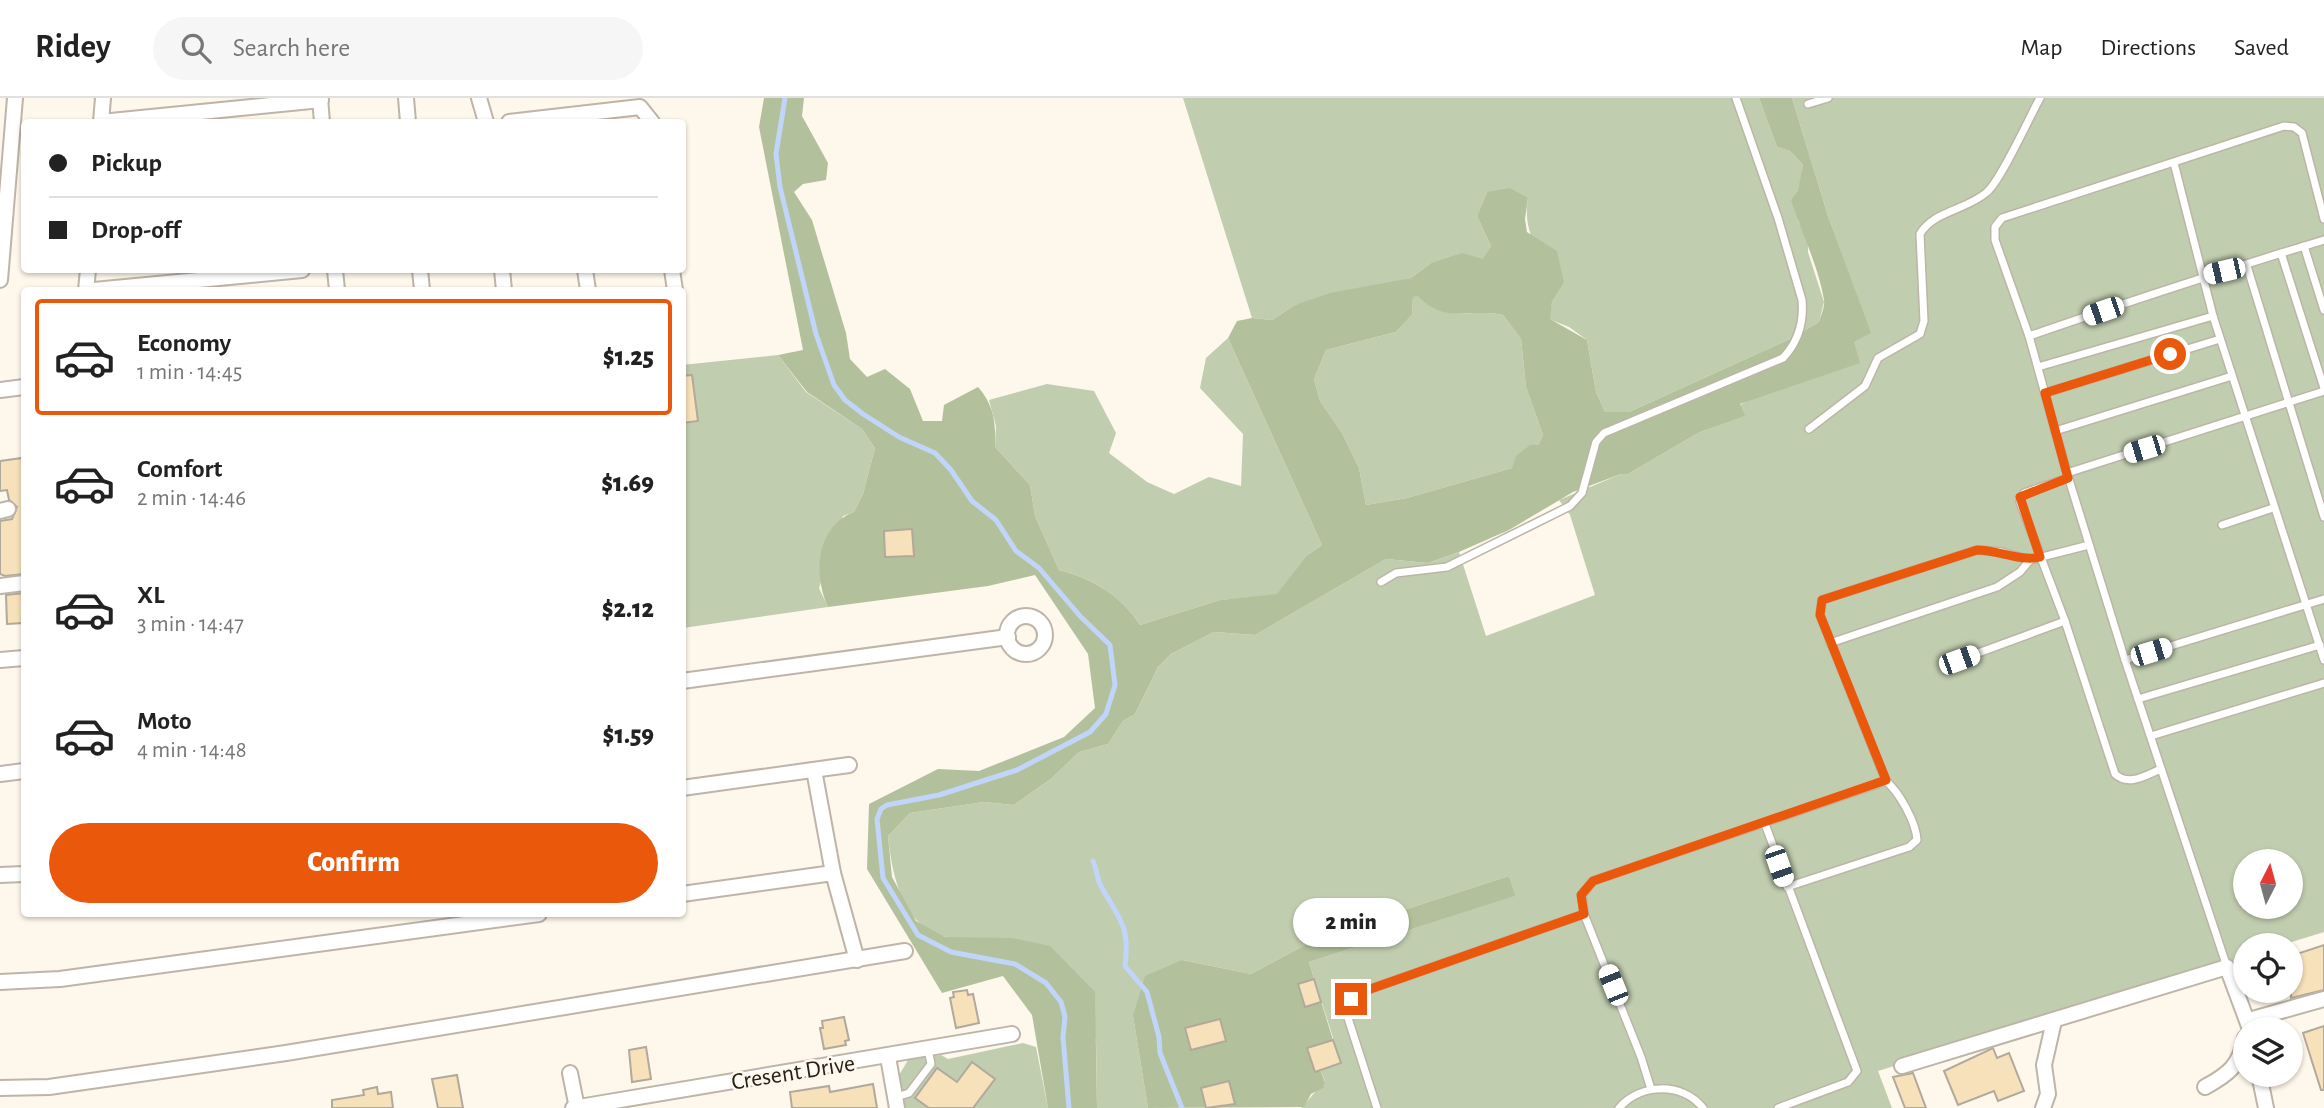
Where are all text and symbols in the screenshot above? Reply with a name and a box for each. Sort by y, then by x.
search box [153,17,643,80]
icon: search [177,29,215,67]
text: Ridey [35,31,111,64]
text: Search here [233,35,350,61]
text: Map [2020,36,2062,60]
text: Directions [2100,36,2196,60]
text: Saved [2234,36,2289,60]
text: Pickup [91,150,162,176]
text: Drop-off [91,217,180,243]
car [2202,256,2247,286]
car [2080,294,2127,328]
icon: car [53,326,116,389]
text: Economy [137,330,231,356]
route start [2154,338,2186,370]
text: $1.25 [603,344,654,370]
text: 1 min · 14:45 [137,361,242,384]
car [2121,433,2168,465]
icon: car [53,452,116,515]
text: Comfort [137,456,222,482]
text: $1.69 [601,470,654,496]
text: 2 min · 14:46 [137,487,246,510]
icon: car [53,578,116,641]
text: XL [137,582,164,608]
text: $2.12 [602,596,654,622]
text: 3 min · 14:47 [137,613,244,636]
car [2128,636,2175,668]
car [1936,643,1983,677]
icon: car [53,704,116,767]
text: Moto [137,708,192,734]
text: $1.59 [602,722,654,748]
text: 4 min · 14:48 [137,739,247,762]
button: Confirm [49,823,658,903]
car [1763,843,1796,889]
north arrow [2233,849,2303,919]
map controls [2233,849,2303,1087]
callout: 2 min [1293,898,1409,946]
text: 2 min [1325,911,1377,934]
button: locate [2233,933,2303,1003]
car [1596,962,1631,1008]
route end [1335,983,1367,1015]
button: layers [2233,1017,2303,1087]
street label: Cresent Drive [730,1051,857,1095]

